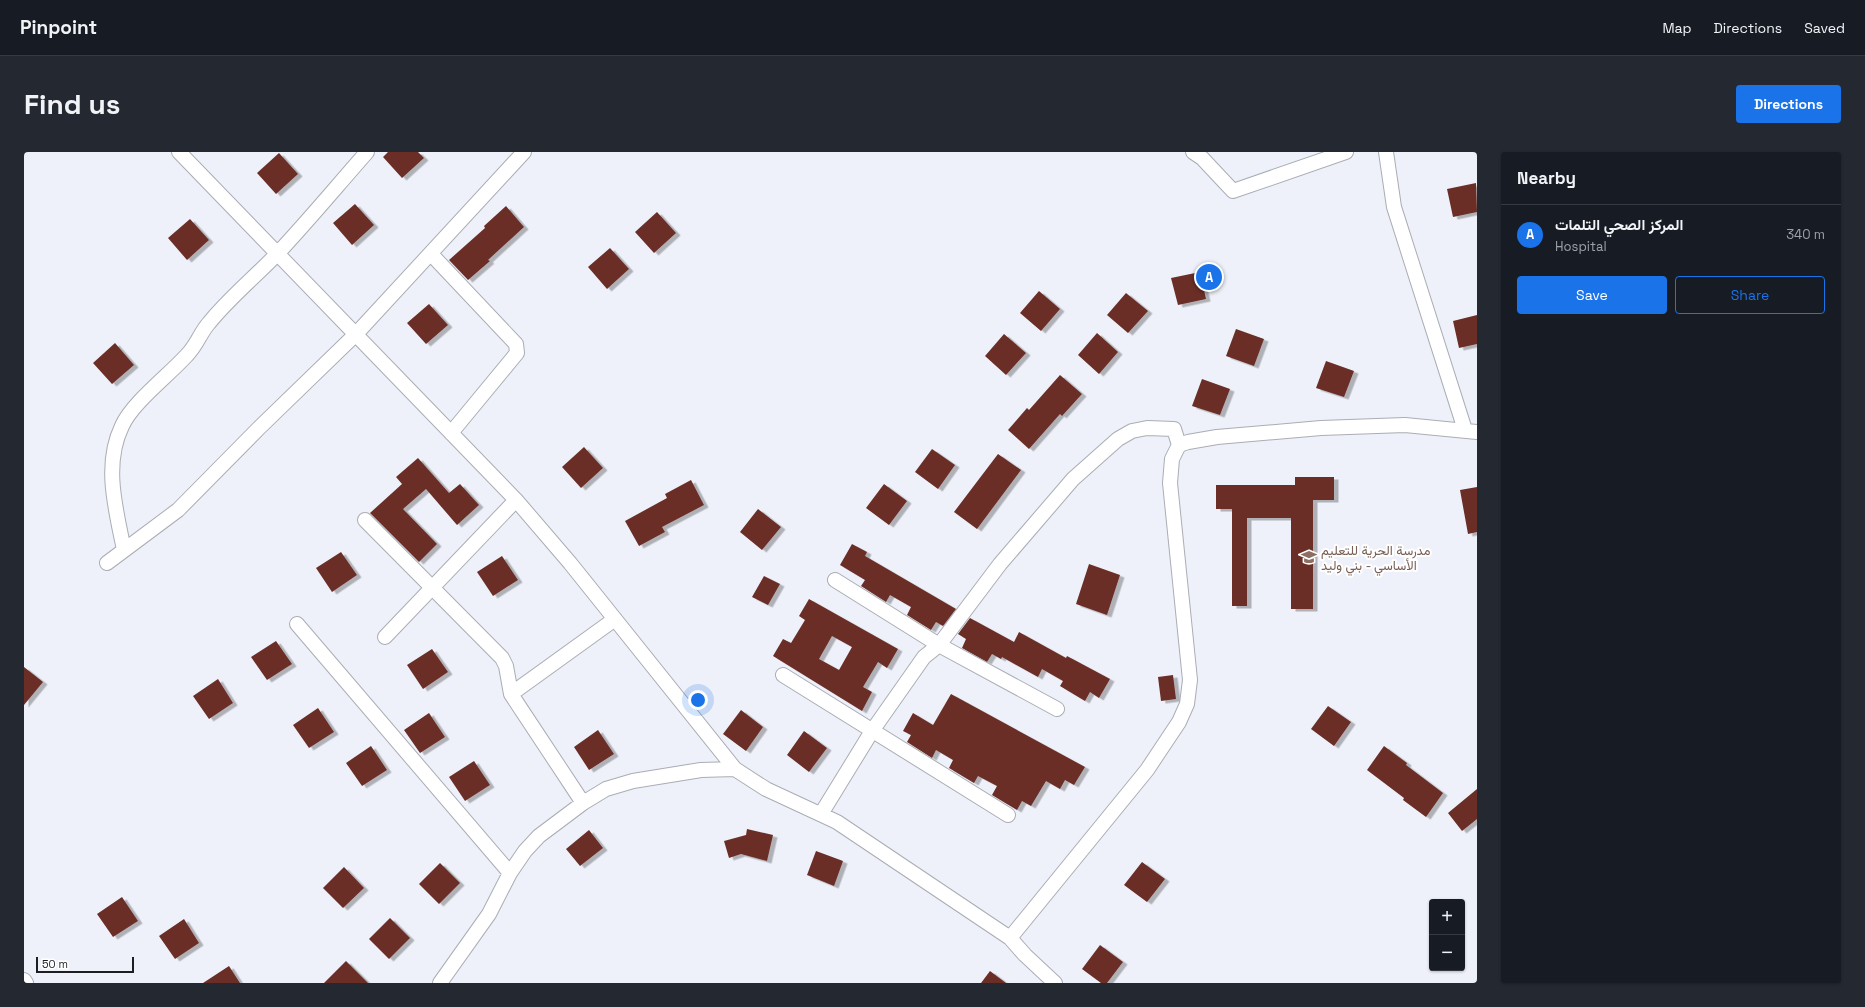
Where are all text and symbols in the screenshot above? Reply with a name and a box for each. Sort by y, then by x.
text: Pinpoint [20,15,97,40]
text: Map [1662,19,1692,37]
text: Directions [1714,19,1782,37]
text: Saved [1804,19,1845,37]
button: Directions [1736,85,1841,123]
text: Find us [24,86,121,122]
text: Nearby [1517,167,1576,189]
text: المركز الصحي التلمات [1555,215,1683,234]
text: A [1526,226,1534,243]
text: 340 m [1786,226,1825,243]
text: Hospital [1555,238,1607,255]
pin: A [1196,262,1222,292]
button: Save [1517,276,1667,314]
button: Share [1675,276,1825,314]
place label: مدرسة الحرية للتعليم الأساسي - بني وليد [1321,542,1431,576]
school or university icon: مدرسة الحرية للتعليم الأساسي - بني وليد [1300,548,1318,566]
your location [688,690,708,710]
map controls [1429,899,1465,971]
button: + [1429,899,1465,935]
button: − [1429,935,1465,971]
scale bar [36,955,134,974]
text: 50 m [42,957,68,971]

